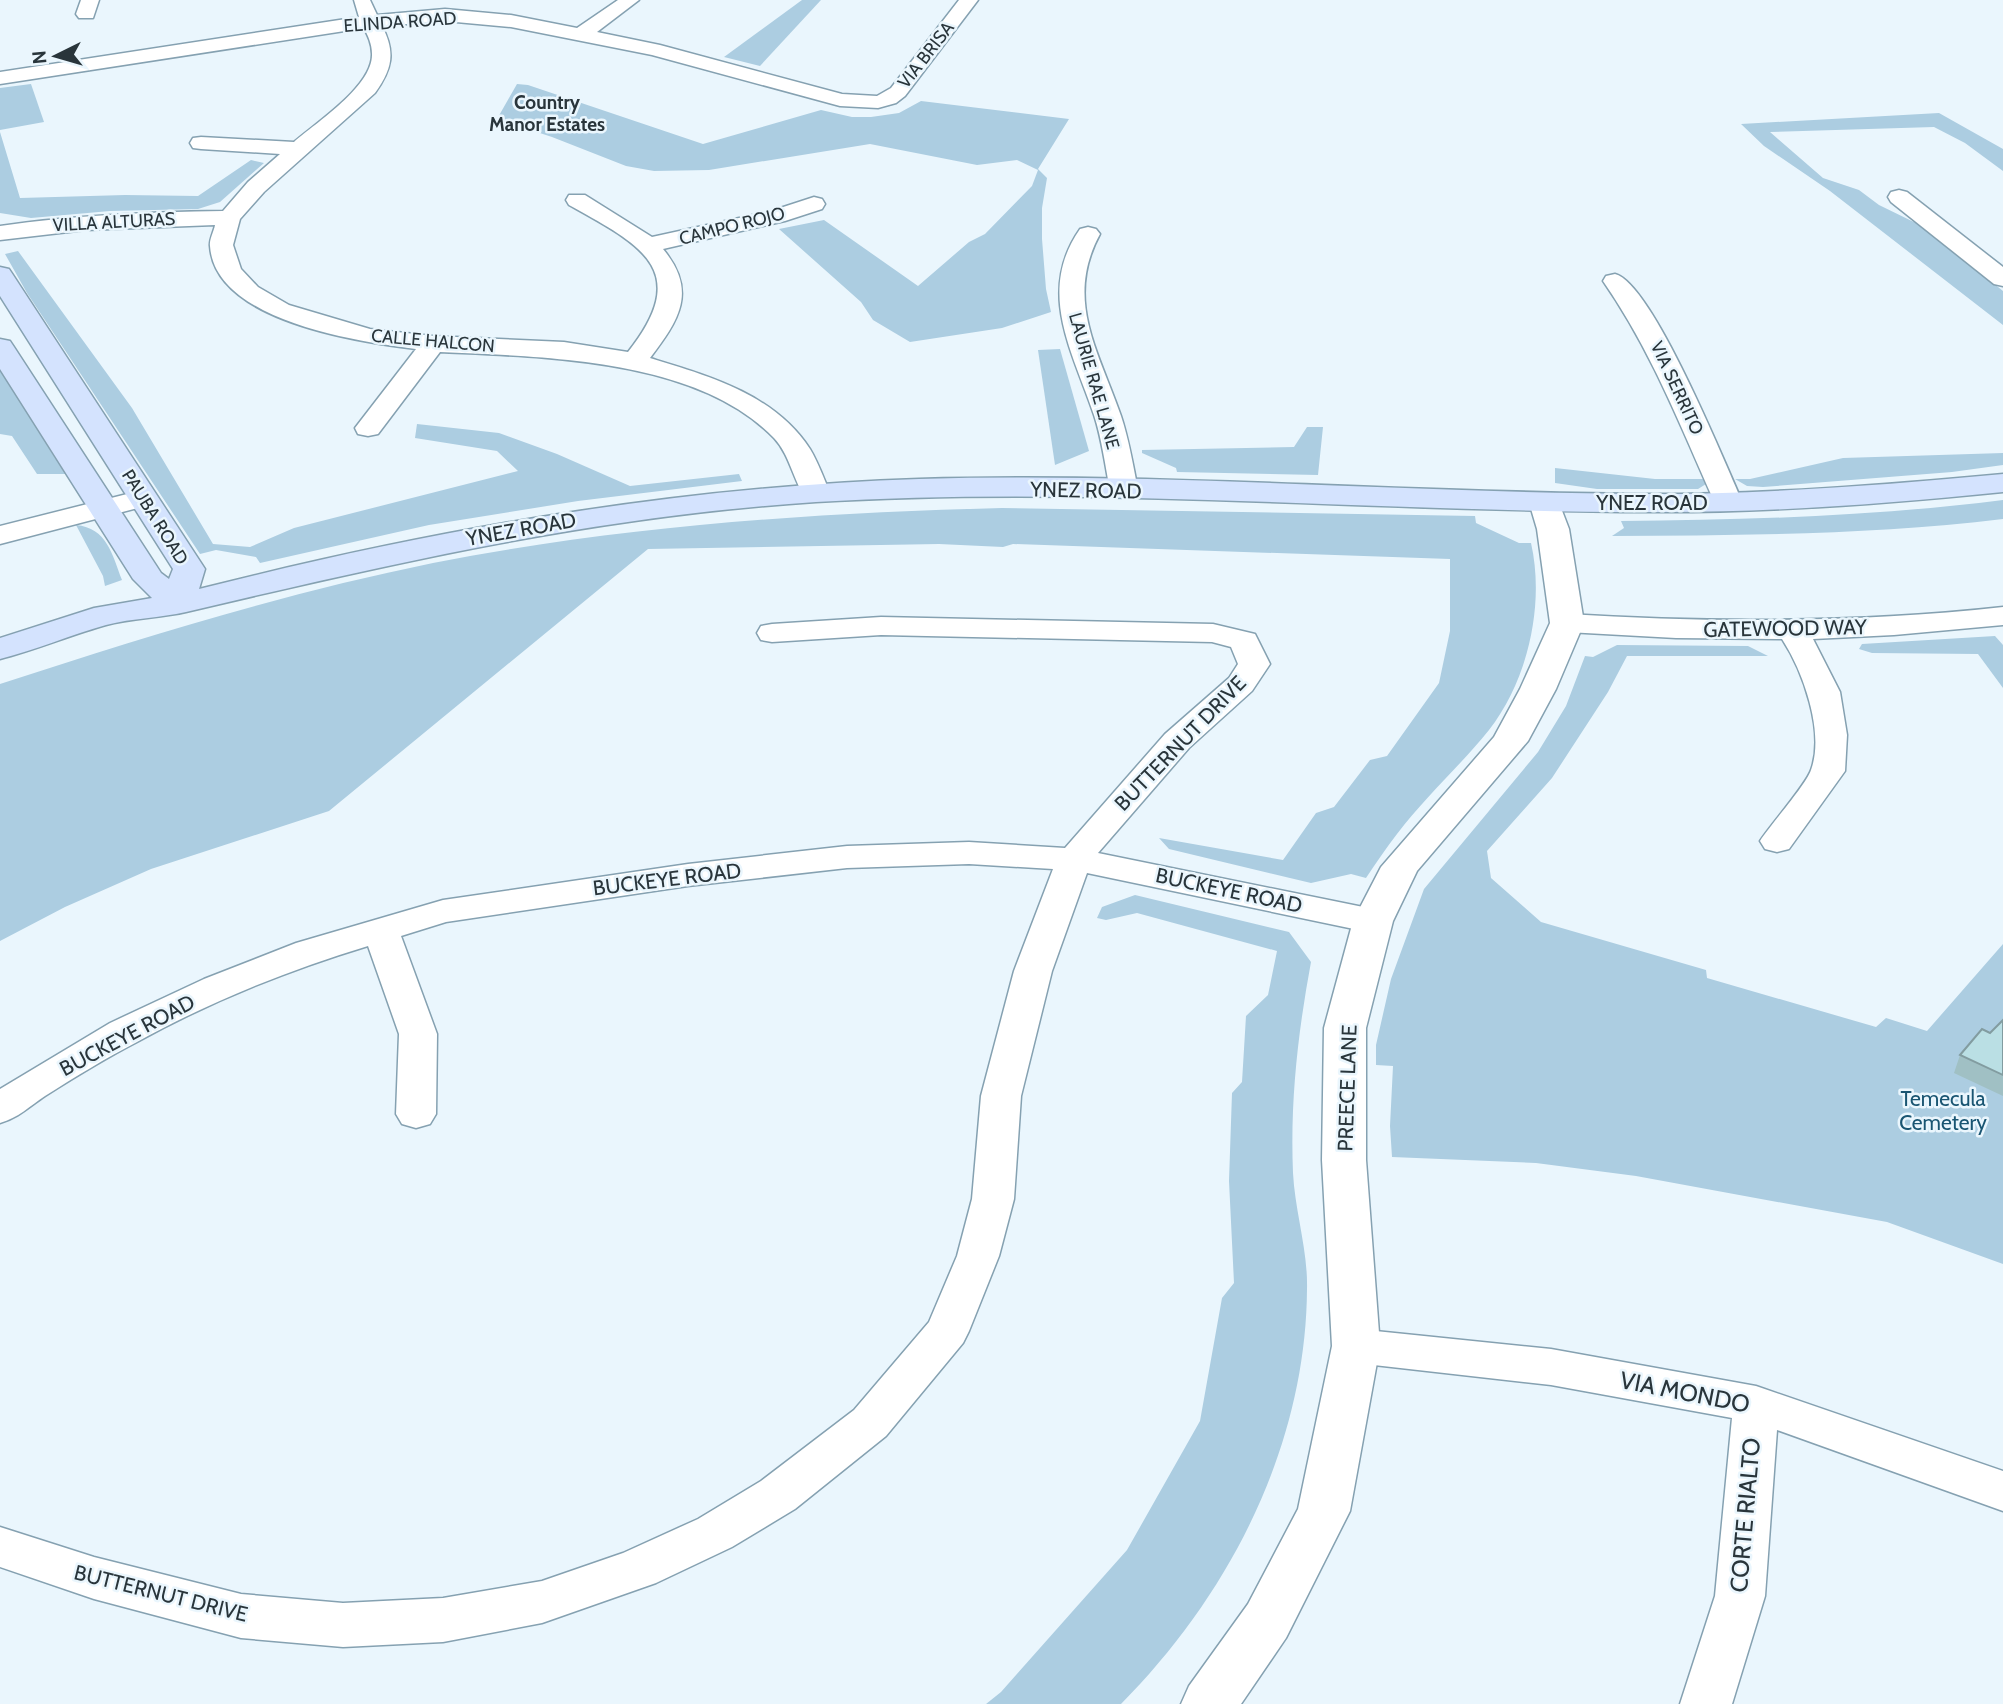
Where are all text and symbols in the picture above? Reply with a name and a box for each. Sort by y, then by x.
street label: ELINDA ROAD [343,7,457,37]
street label: VIA BRISA [893,17,959,93]
north arrow [21,21,91,91]
text: N [28,50,52,65]
district label: Country Manor Estates [489,91,605,136]
street label: CAMPO ROJO [677,202,787,250]
street label: VILLA ALTURAS [52,208,176,236]
street label: LAURIE RAE LANE [1064,310,1124,452]
street label: CALLE HALCON [370,325,496,357]
street label: VIA SERRITO [1646,338,1708,438]
street label: PAUBA ROAD [117,465,193,569]
street label: YNEZ ROAD [1029,477,1142,503]
street label: YNEZ ROAD [1595,490,1708,515]
street label: YNEZ ROAD [463,507,578,551]
street label: GATEWOOD WAY [1703,614,1868,642]
street label: BUTTERNUT DRIVE [1109,670,1251,816]
street label: BUCKEYE ROAD [591,857,743,901]
street label: BUCKEYE ROAD [1153,862,1305,918]
street label: BUCKEYE ROAD [55,989,199,1081]
street label: PREECE LANE [1332,1024,1362,1152]
park label: Temecula Cemetery [1899,1086,1987,1135]
street label: VIA MONDO [1618,1365,1752,1419]
street label: CORTE RIALTO [1724,1436,1766,1594]
street label: BUTTERNUT DRIVE [72,1559,250,1627]

